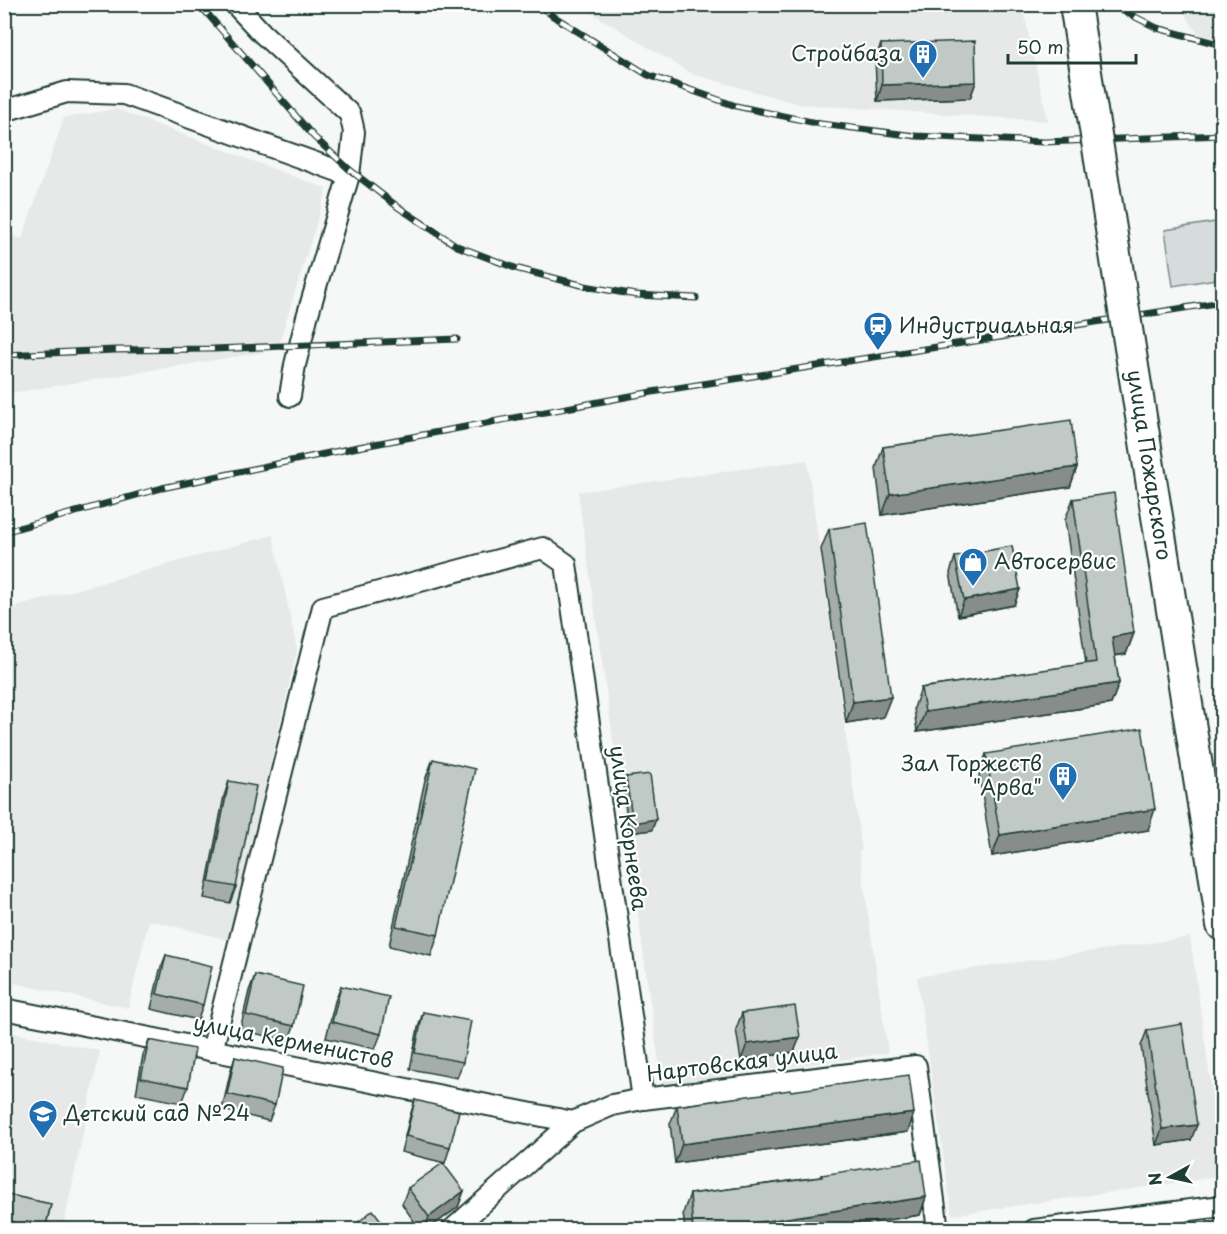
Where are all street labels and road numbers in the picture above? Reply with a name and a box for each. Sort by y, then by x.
street label: улица Пожарского [1120,367,1182,562]
street label: улица Корнеева [603,743,657,913]
street label: улица Керменистов [191,1005,396,1075]
street label: Нартовская улица [644,1033,840,1089]

